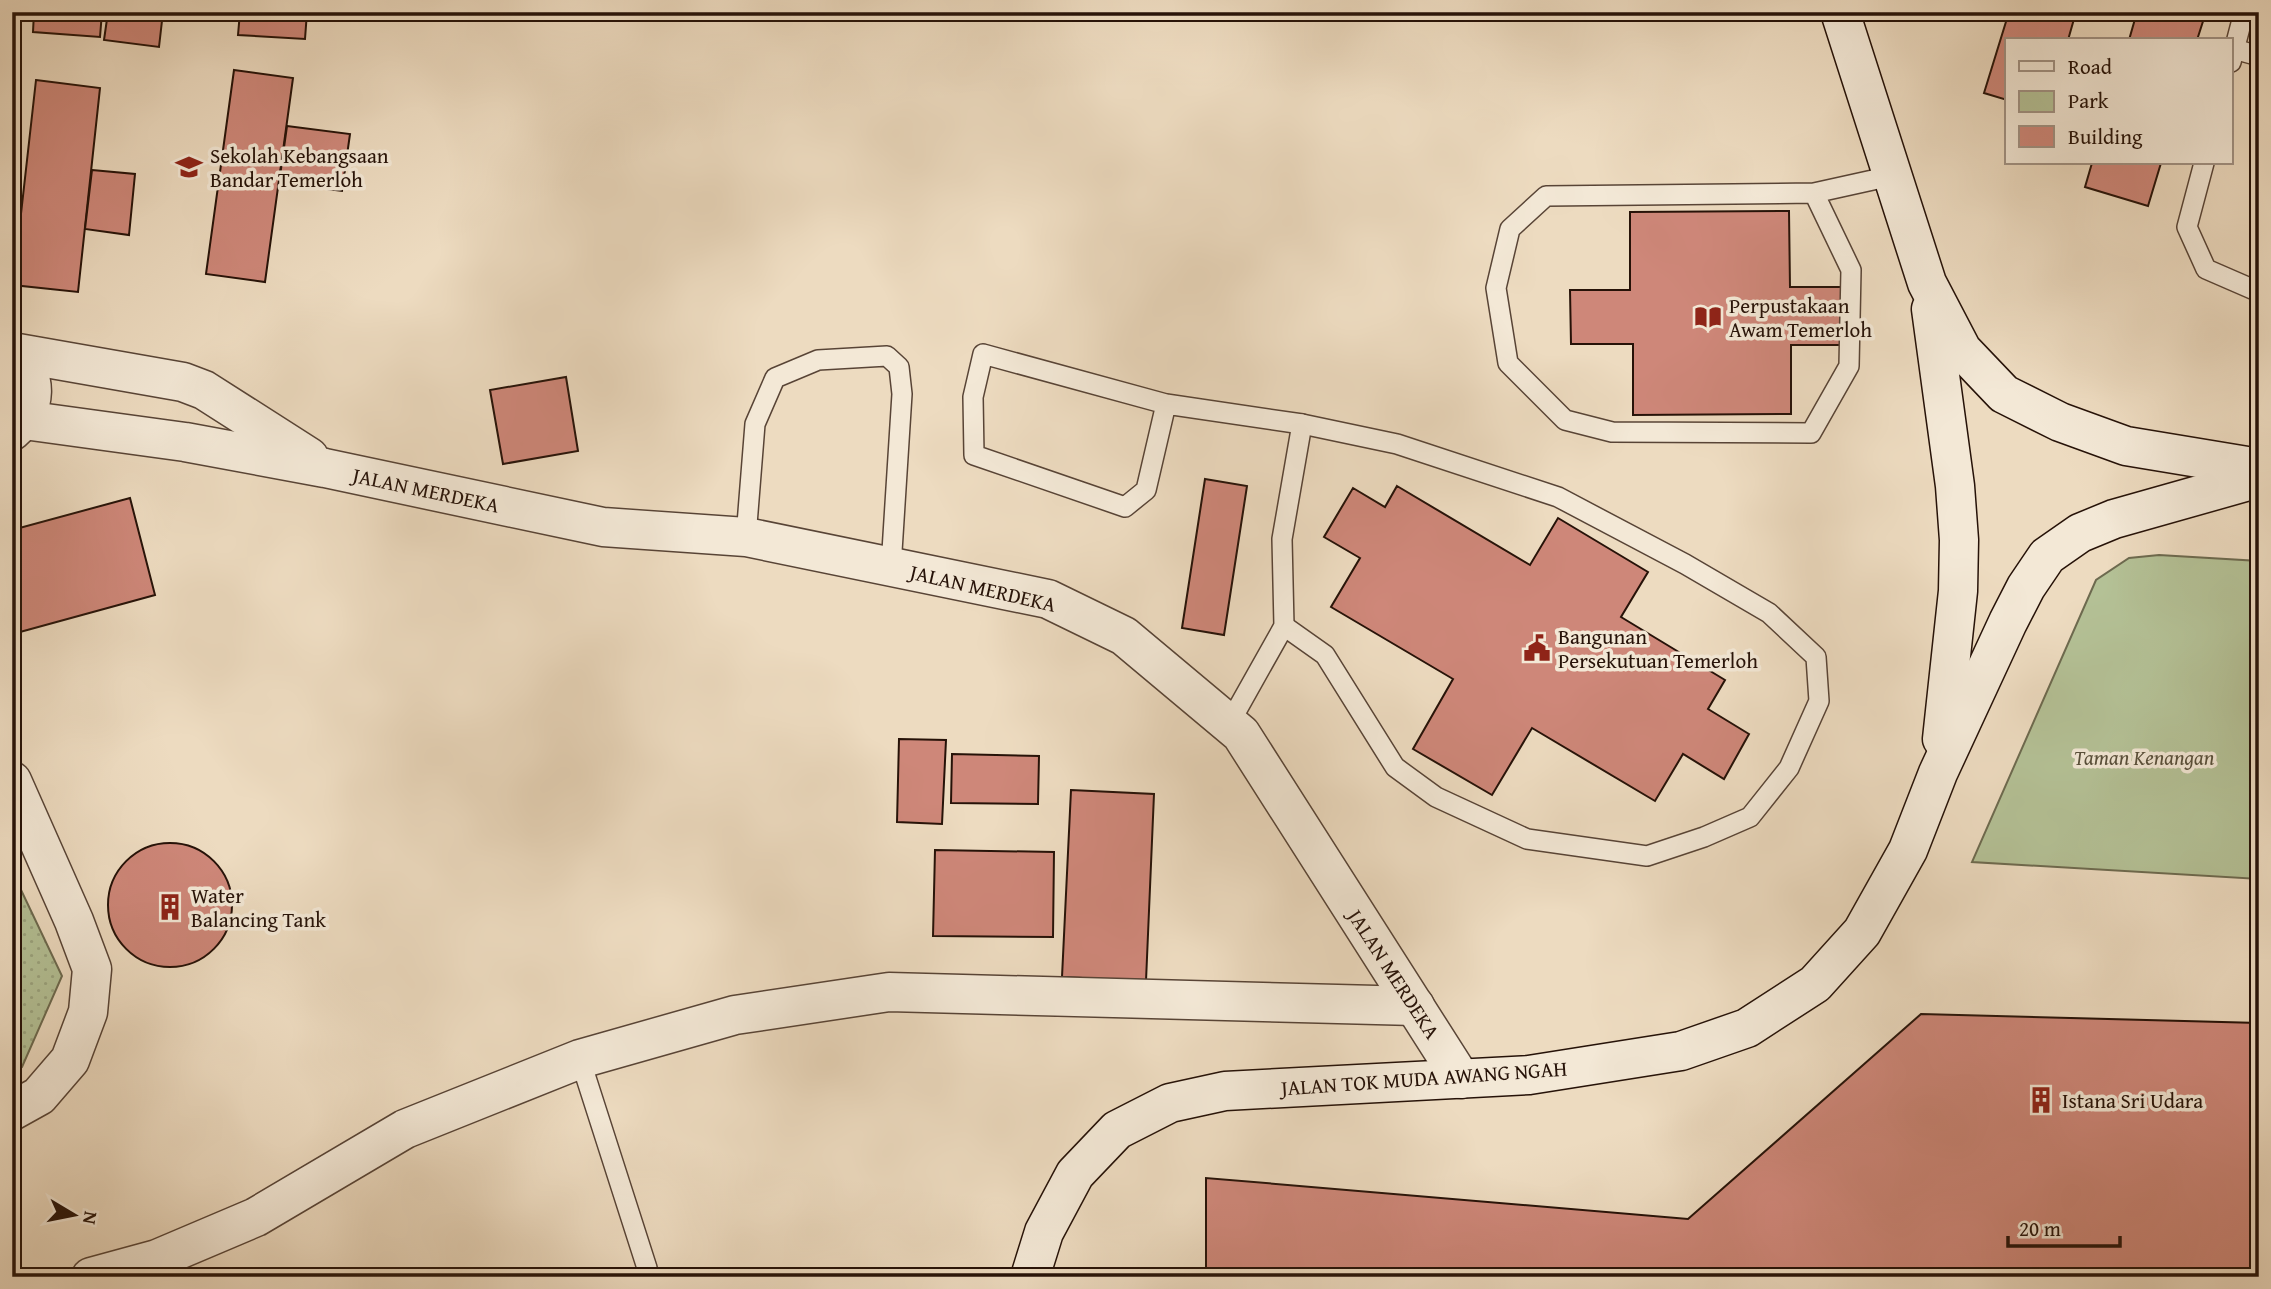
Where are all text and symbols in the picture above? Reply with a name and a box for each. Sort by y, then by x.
legend [2005,38,2232,164]
text: Road [2068,51,2113,82]
text: Park [2068,85,2109,116]
text: Building [2068,121,2143,152]
place label: Sekolah Kebangsaan Bandar Temerloh [210,140,389,195]
school or university icon: Sekolah Kebangsaan Bandar Temerloh [174,152,204,182]
place label: Perpustakaan Awam Temerloh [1729,290,1872,345]
library icon: Perpustakaan Awam Temerloh [1693,302,1723,332]
street label: JALAN MERDEKA [347,459,502,521]
street label: JALAN MERDEKA [904,555,1059,620]
place label: Bangunan Persekutuan Temerloh [1558,621,1758,676]
public building icon: Bangunan Persekutuan Temerloh [1522,633,1552,663]
park label: Taman Kenangan [2074,742,2215,773]
place label: Water Balancing Tank [191,880,326,935]
building icon: Water Balancing Tank [155,892,185,922]
street label: JALAN MERDEKA [1339,900,1448,1045]
street label: JALAN TOK MUDA AWANG NGAH [1277,1053,1568,1104]
building icon: Istana Sri Udara [2026,1085,2056,1115]
place label: Istana Sri Udara [2062,1085,2203,1116]
north arrow [38,1180,108,1250]
scale bar [2008,1205,2120,1249]
text: N [76,1209,106,1227]
text: 20 m [2019,1213,2061,1244]

